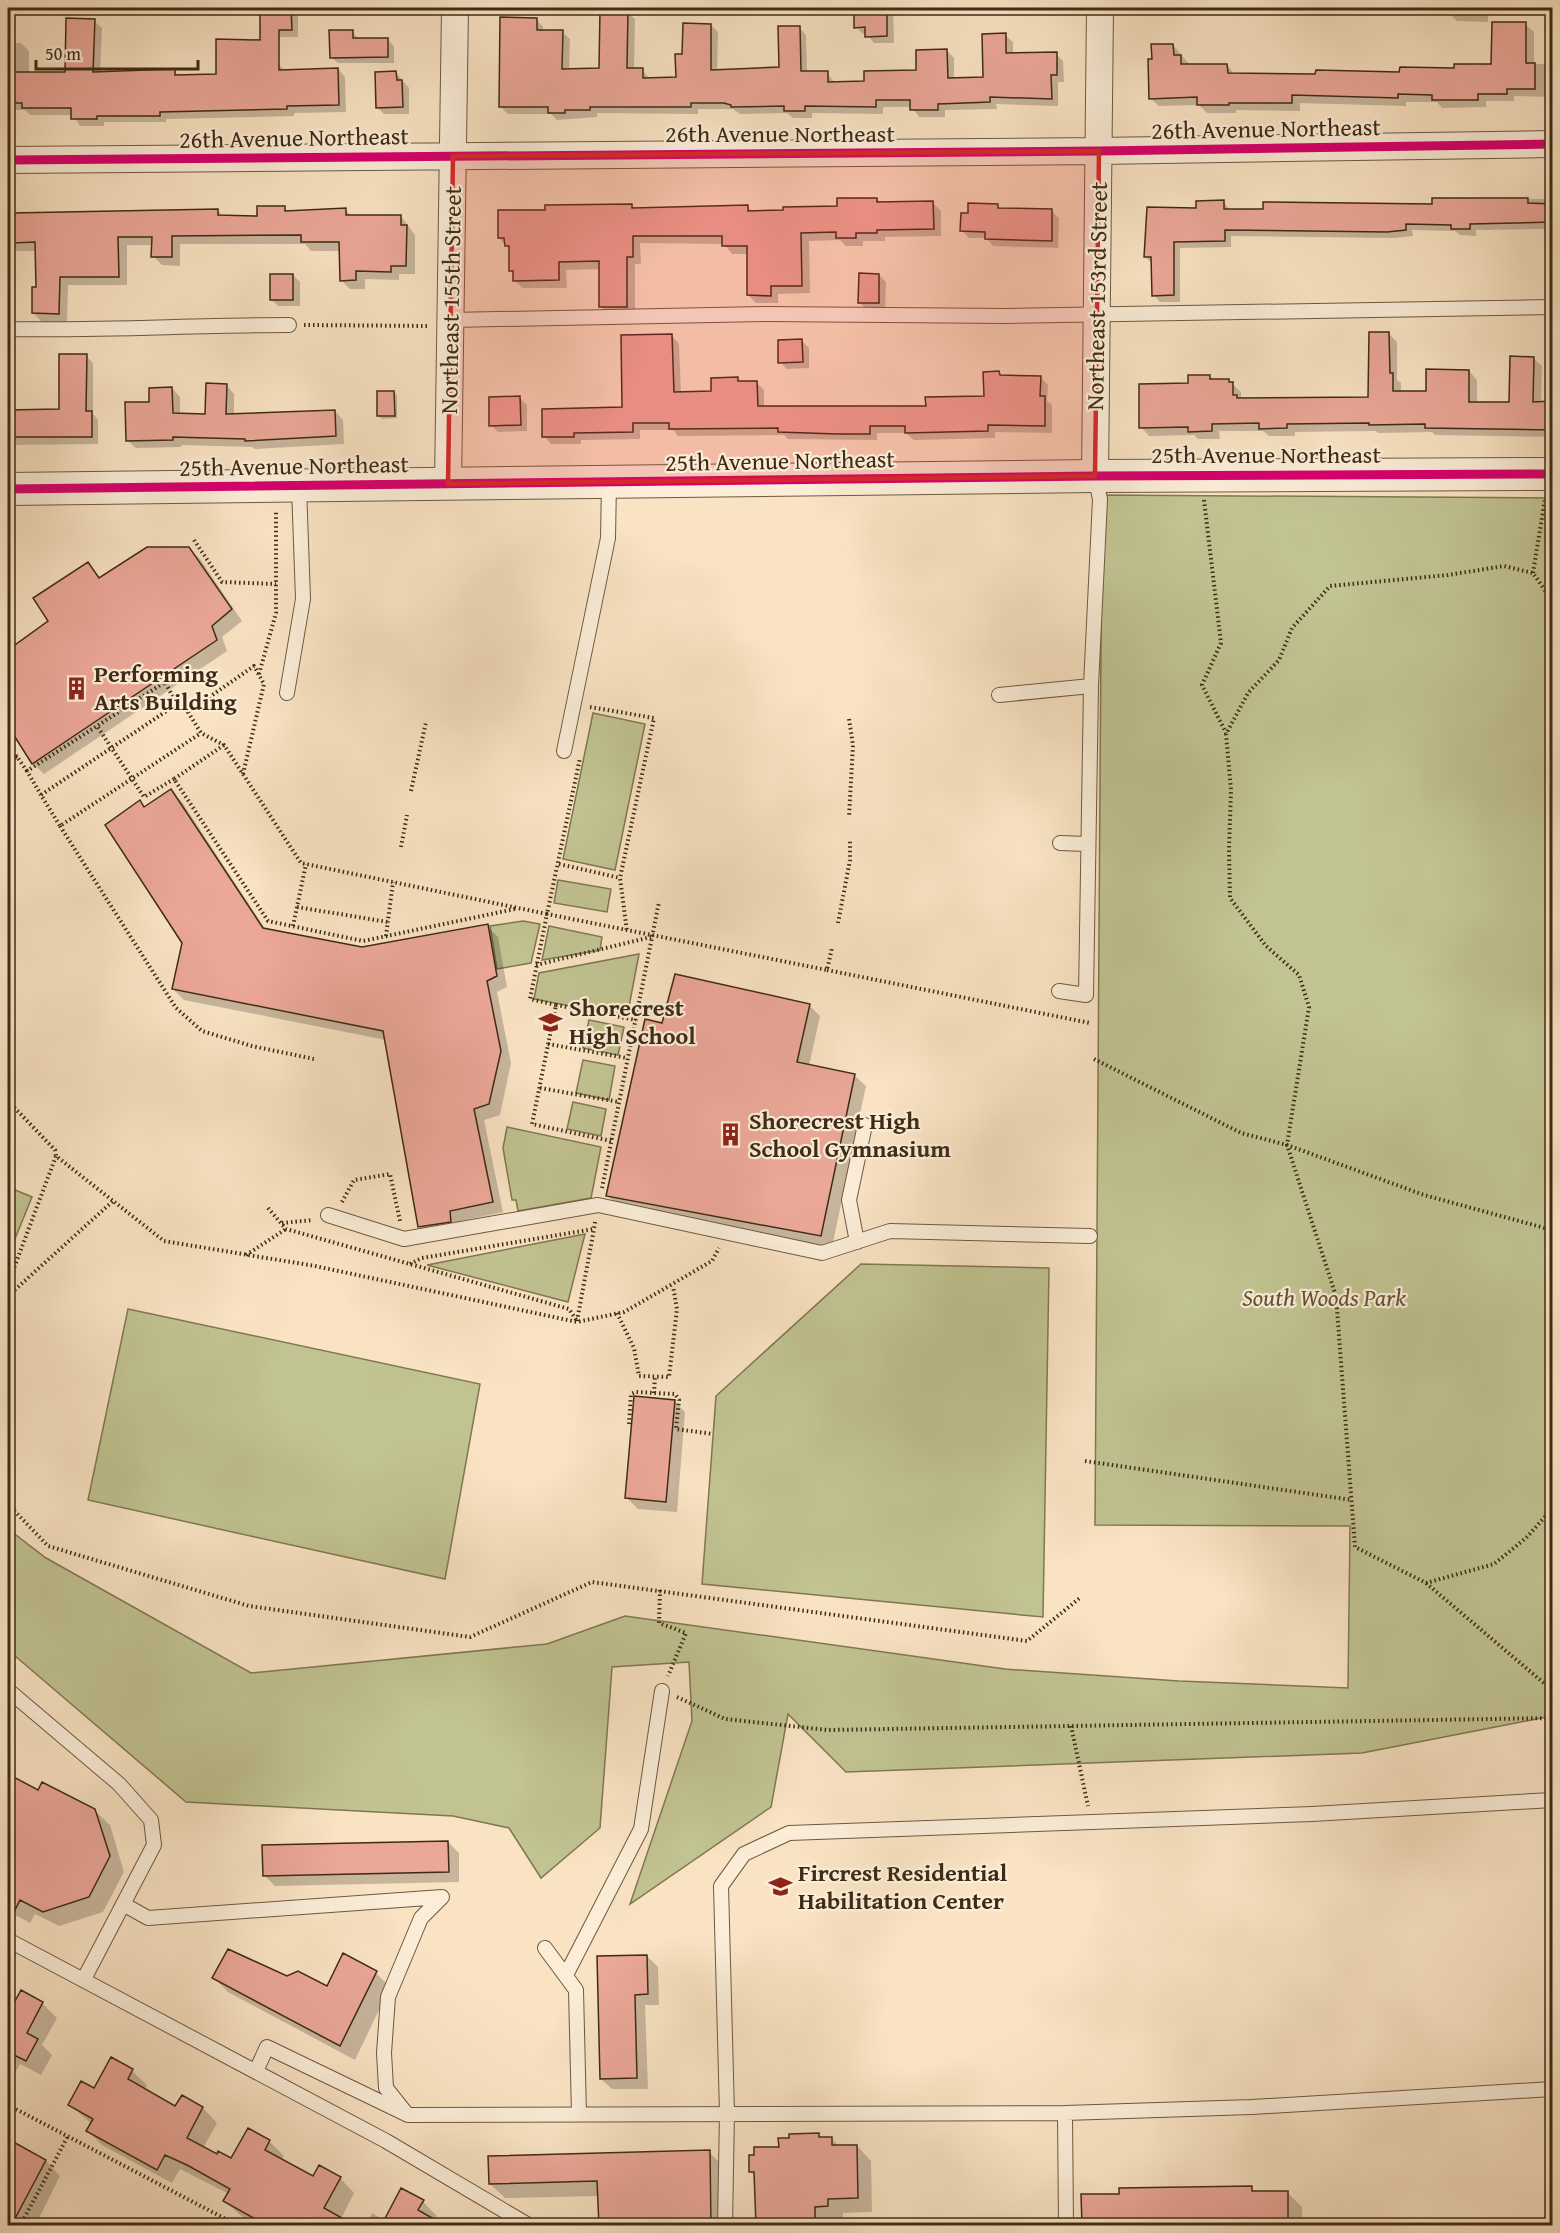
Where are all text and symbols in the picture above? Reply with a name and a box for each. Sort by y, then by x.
scale bar [36,33,198,71]
text: 50 m [45,40,81,67]
street label: 26th Avenue Northeast [1151,109,1382,148]
street label: 26th Avenue Northeast [665,116,895,151]
street label: 26th Avenue Northeast [179,118,410,157]
street label: Northeast 153rd Street [1077,181,1116,411]
street label: Northeast 155th Street [431,185,470,414]
street label: 25th Avenue Northeast [1151,437,1381,472]
street label: 25th Avenue Northeast [665,441,896,480]
street label: 25th Avenue Northeast [179,446,410,485]
place label: Performing Arts Building [94,656,237,719]
building icon: Performing Arts Building [63,675,89,701]
place label: Shorecrest High School [569,990,696,1053]
school or university icon: Shorecrest High School [538,1009,564,1035]
place label: Shorecrest High School Gymnasium [749,1103,951,1166]
building icon: Shorecrest High School Gymnasium [718,1122,744,1148]
park label: South Woods Park [1242,1280,1406,1315]
place label: Fircrest Residential Habilitation Center [798,1855,1008,1918]
school or university icon: Fircrest Residential Habilitation Center [767,1874,793,1900]

